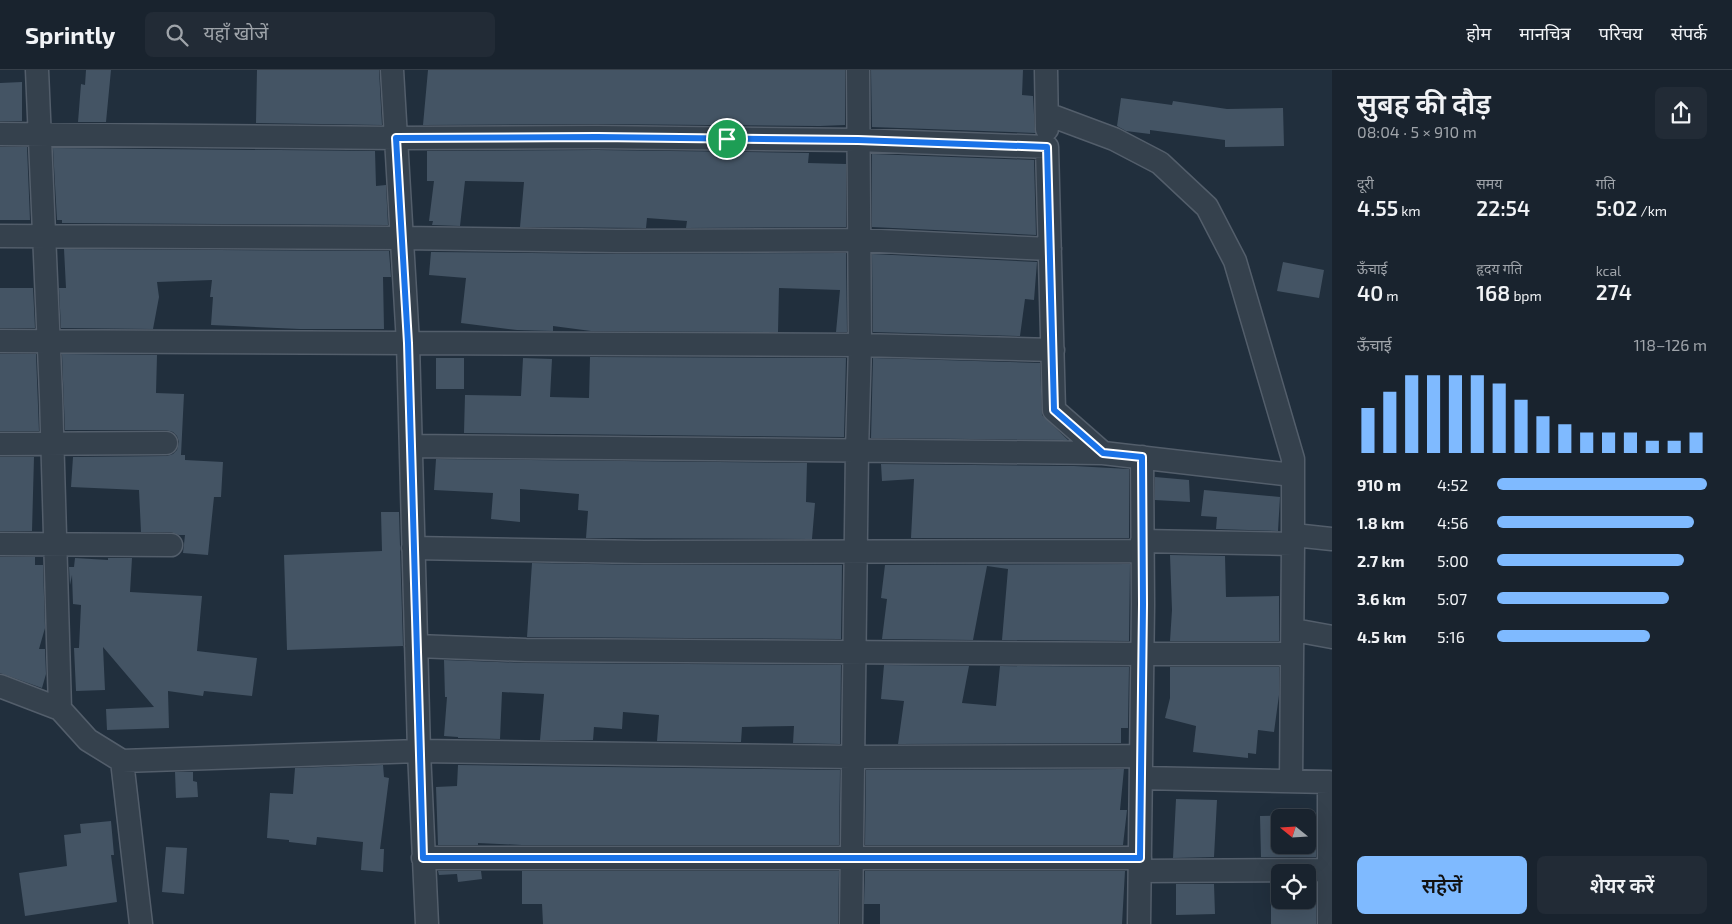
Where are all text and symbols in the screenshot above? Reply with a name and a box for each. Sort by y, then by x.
search box [145,12,495,57]
text: Sprintly [25,20,115,49]
icon: search [163,21,191,49]
text: यहाँ खोजें [203,21,268,44]
text: होम [1466,22,1491,44]
text: मानचित्र [1519,22,1571,44]
text: परिचय [1599,22,1643,44]
text: संपर्क [1671,22,1707,44]
text: सुबह की दौड़ [1357,86,1491,120]
button: share [1655,87,1707,139]
pin [706,118,748,160]
text: 08:04 · 5 × 910 m [1357,122,1477,141]
icon: arrive [713,125,741,153]
text: दूरी [1357,175,1374,192]
text: समय [1476,175,1502,192]
text: गति [1596,175,1615,192]
text: 4.55 [1357,195,1398,220]
text: 22:54 [1476,195,1530,220]
text: 5:02 [1596,195,1637,220]
text: km [1398,202,1421,219]
text: /km [1637,202,1667,219]
text: ऊँचाई [1357,260,1387,277]
text: हृदय गति [1476,260,1522,277]
text: kcal [1596,262,1621,279]
text: 274 [1596,279,1632,304]
text: 40 [1357,280,1383,305]
text: 168 [1476,280,1510,305]
text: m [1383,287,1399,304]
text: bpm [1510,287,1542,304]
text: ऊँचाई [1357,335,1392,354]
text: 118–126 m [1633,335,1707,354]
text: 910 m [1357,475,1401,494]
text: 4:52 [1437,475,1468,494]
text: 1.8 km [1357,513,1404,532]
text: 4:56 [1437,513,1468,532]
text: 2.7 km [1357,551,1405,570]
text: 5:00 [1437,551,1469,570]
text: 3.6 km [1357,589,1406,608]
text: 5:07 [1437,589,1467,608]
text: 4.5 km [1357,627,1406,646]
text: 5:16 [1437,627,1465,646]
north arrow [1271,809,1316,854]
map controls [1271,809,1316,909]
button: सहेजें [1357,856,1527,914]
button: शेयर करें [1537,856,1707,914]
button: locate [1271,864,1316,909]

